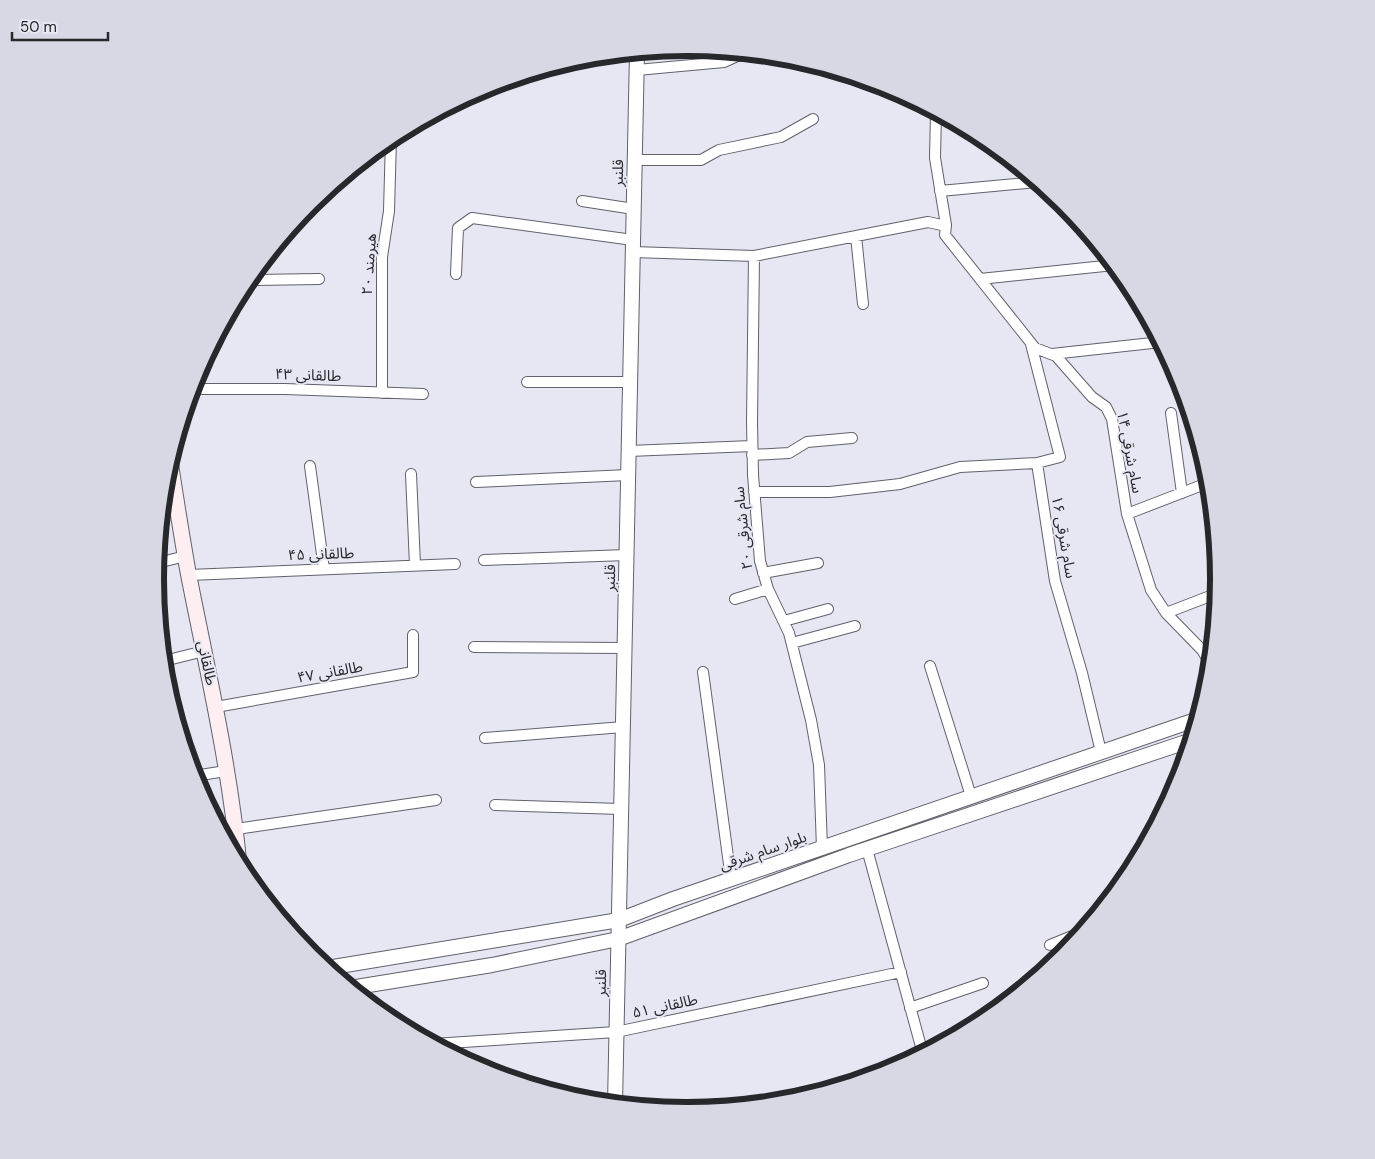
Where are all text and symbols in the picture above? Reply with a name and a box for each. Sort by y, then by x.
scale bar [12,10,109,42]
text: 50 m [20,17,57,37]
street label: قلنبر [608,159,628,188]
street label: هیرمند ۲۰ [357,233,381,295]
street label: طالقانی ۴۳ [274,364,342,386]
street label: سام شرقی ۱۴ [1111,409,1148,495]
street label: سام شرقی ۲۰ [729,485,758,571]
street label: سام شرقی ۱۶ [1046,494,1081,580]
street label: طالقانی ۴۵ [287,543,355,565]
street label: قلنبر [600,564,620,593]
street label: طالقانی [193,639,221,687]
street label: طالقانی ۴۷ [296,656,364,688]
street label: بلوار سام شرقی [717,827,810,876]
street label: قلنبر [591,969,611,998]
street label: طالقانی ۵۱ [630,989,700,1023]

